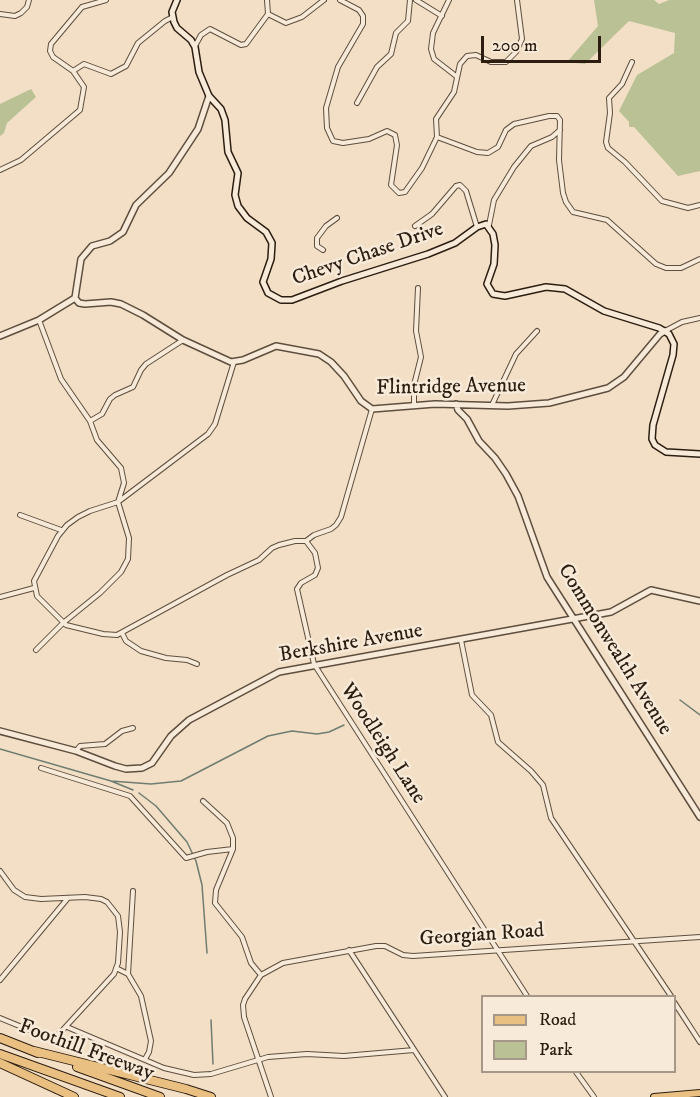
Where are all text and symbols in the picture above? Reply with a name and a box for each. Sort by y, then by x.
scale bar [484,24,604,62]
text: 200 m [492,35,538,57]
street label: Chevy Chase Drive [289,217,447,293]
street label: Flintridge Avenue [376,374,526,402]
street label: Commonwealth Avenue [551,560,677,740]
street label: Berkshire Avenue [277,619,425,669]
street label: Woodleigh Lane [334,679,430,809]
street label: Georgian Road [419,919,545,953]
legend [481,995,676,1073]
text: Road [539,1009,576,1031]
street label: Foothill Freeway [15,1015,157,1087]
text: Park [539,1039,573,1061]

